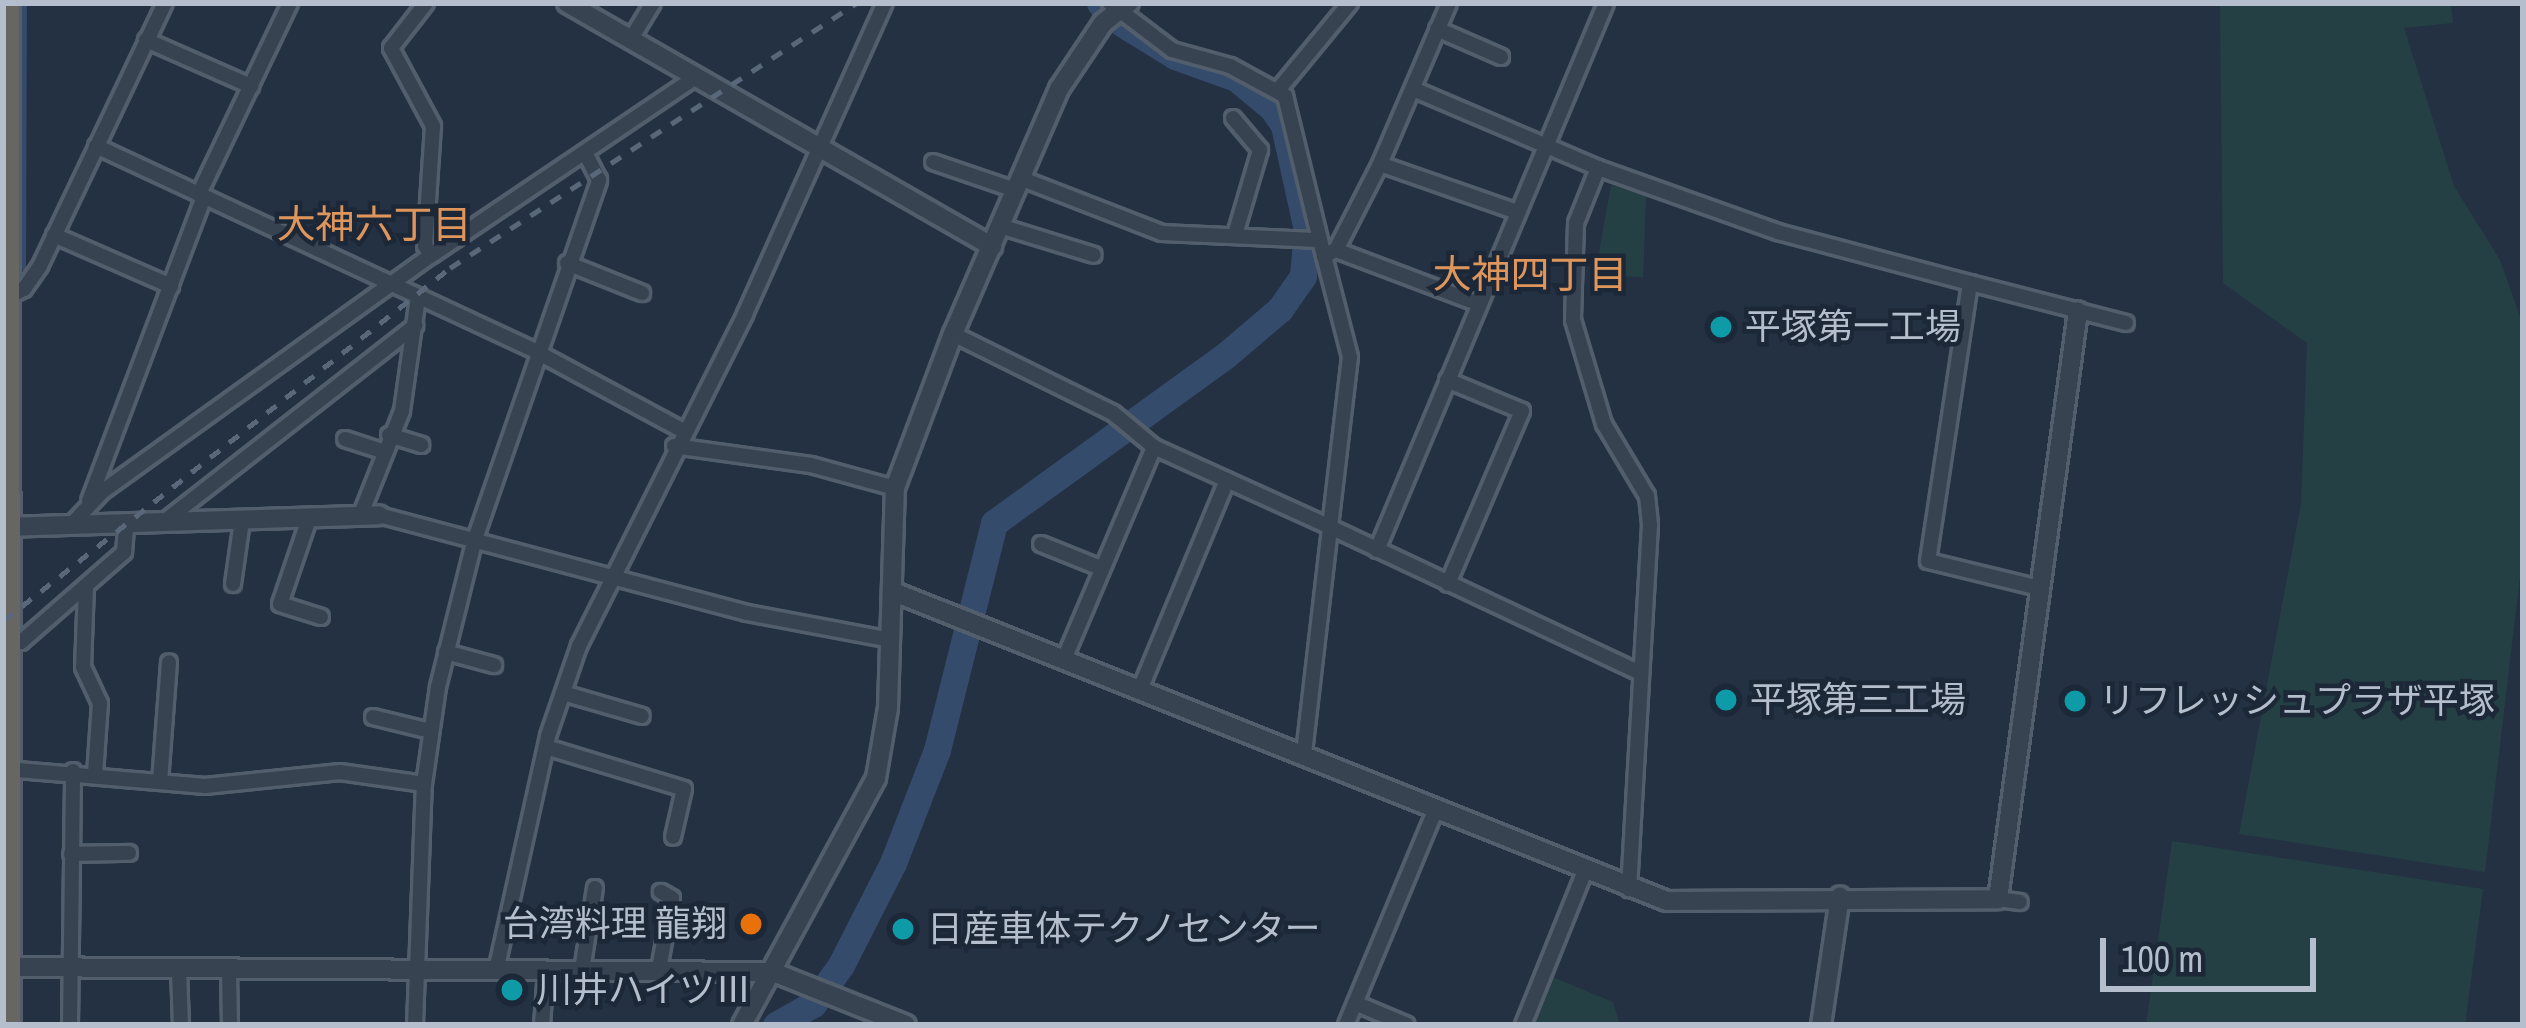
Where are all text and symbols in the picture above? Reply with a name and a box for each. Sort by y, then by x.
district label: 大神六丁目 [277,201,471,247]
district label: 大神四丁目 [1433,251,1627,297]
place label: 平塚第一工場 [1745,305,1961,349]
marker: 平塚第一工場 [1708,314,1734,340]
place label: 平塚第三工場 [1750,678,1966,722]
place label: リフレッシュプラザ平塚 [2099,679,2495,723]
marker: 平塚第三工場 [1713,687,1739,713]
marker: リフレッシュプラザ平塚 [2062,688,2088,714]
place label: 台湾料理 龍翔 [503,902,727,946]
place label: 日産車体テクノセンター [927,907,1323,951]
marker: 台湾料理 龍翔 [738,911,764,937]
scale bar [2106,914,2322,988]
marker: 日産車体テクノセンター [890,916,916,942]
text: 100 m [2121,935,2203,983]
place label: 川井ハイツⅢ [536,968,752,1012]
marker: 川井ハイツⅢ [499,977,525,1003]

